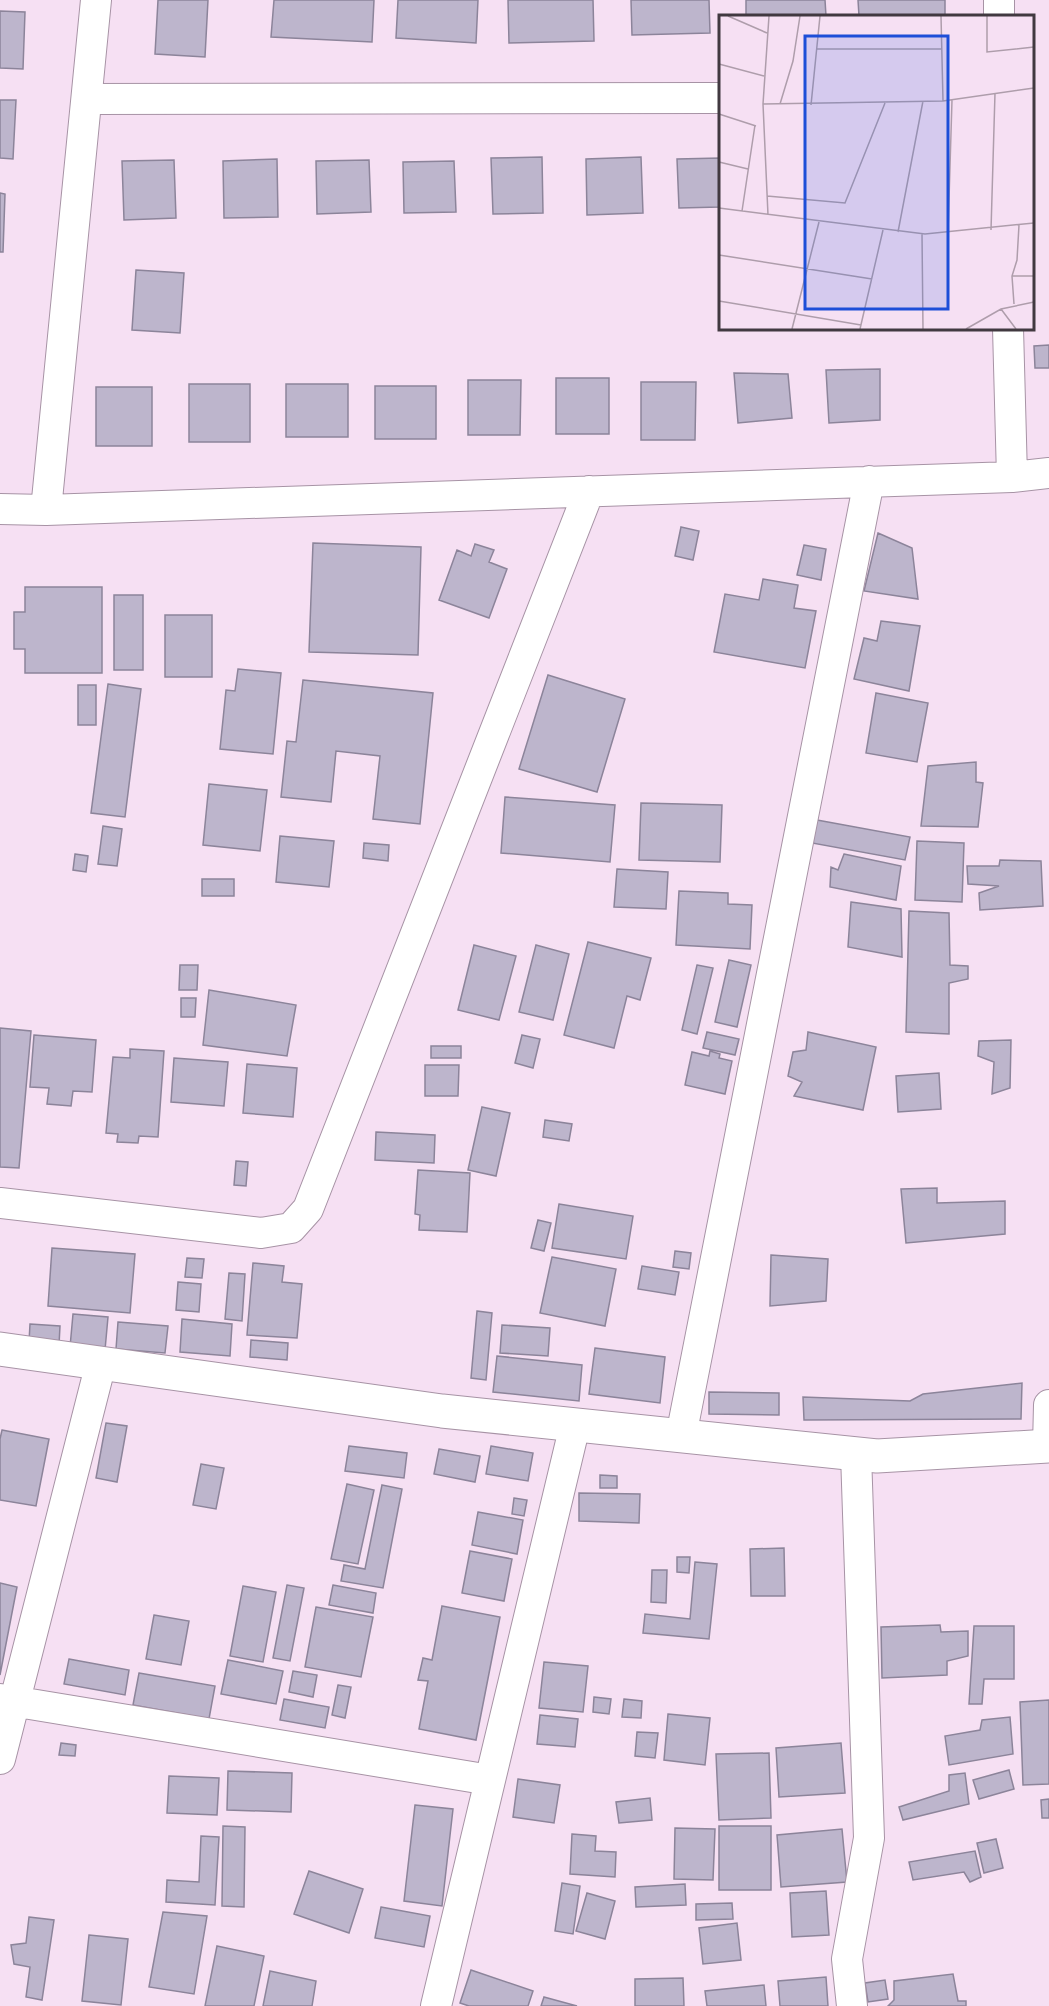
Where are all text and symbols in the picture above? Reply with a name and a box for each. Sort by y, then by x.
inset map [719,15,1034,330]

